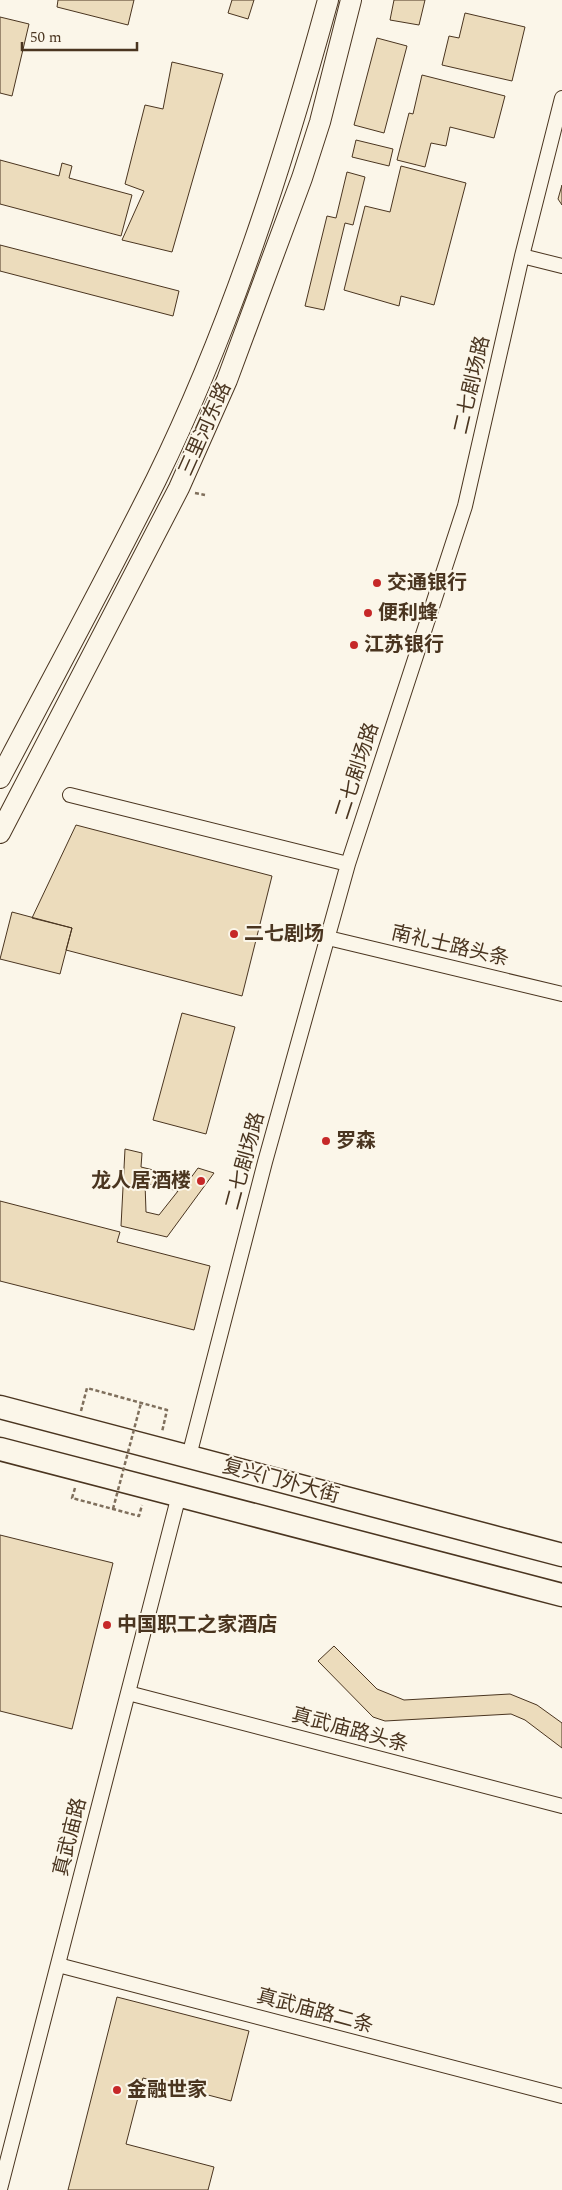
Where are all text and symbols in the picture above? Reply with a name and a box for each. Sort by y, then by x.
scale bar [22,20,138,52]
text: 50 m [30,26,62,49]
street label: 二七剧场路 [446,333,498,437]
street label: 三里河东路 [171,377,239,481]
place label: 交通银行 [387,568,467,598]
marker: 交通银行 [371,577,383,589]
place label: 便利蜂 [378,598,438,628]
marker: 便利蜂 [362,607,374,619]
place label: 江苏银行 [364,630,444,660]
marker: 江苏银行 [348,639,360,651]
street label: 二七剧场路 [327,719,387,823]
street label: 南礼士路头条 [388,918,512,974]
place label: 二七剧场 [244,919,324,949]
marker: 二七剧场 [228,928,240,940]
street label: 二七剧场路 [218,1109,272,1213]
place label: 罗森 [336,1126,376,1156]
marker: 罗森 [320,1135,332,1147]
place label: 龙人居酒楼 [91,1166,191,1196]
marker: 龙人居酒楼 [195,1175,207,1187]
street label: 复兴门外大街 [219,1451,343,1511]
place label: 中国职工之家酒店 [117,1610,277,1640]
marker: 中国职工之家酒店 [101,1619,113,1631]
street label: 真武庙路头条 [288,1700,412,1760]
street label: 真武庙路 [46,1795,94,1879]
street label: 真武庙路二条 [253,1981,377,2041]
place label: 金融世家 [127,2075,207,2105]
marker: 金融世家 [111,2084,123,2096]

